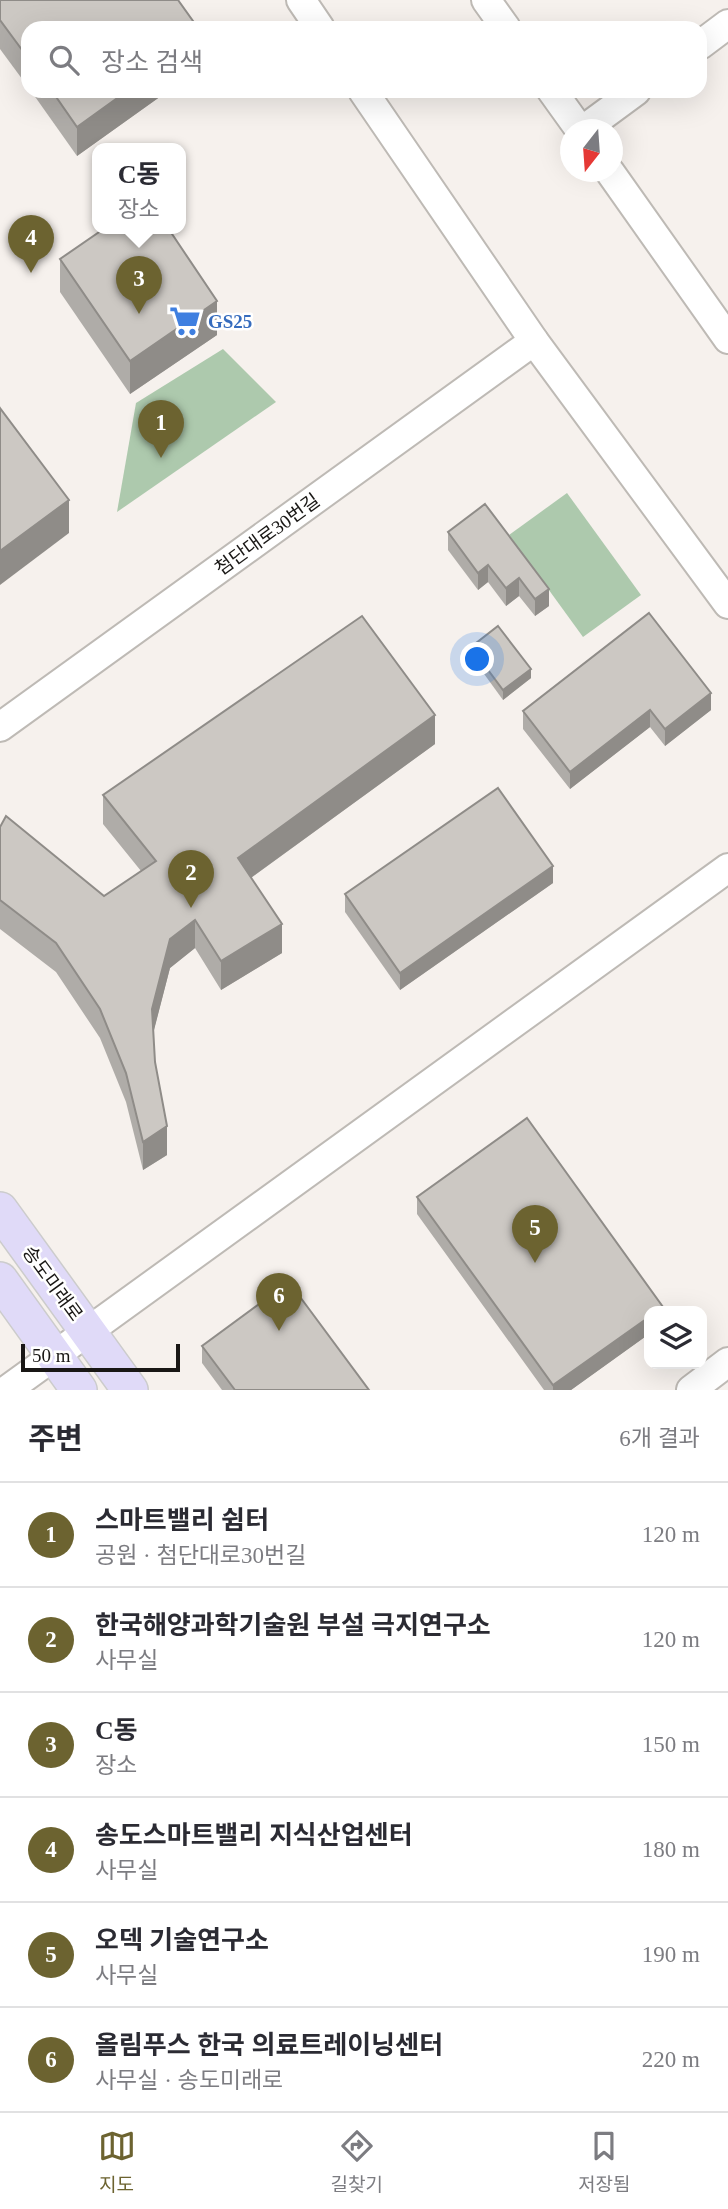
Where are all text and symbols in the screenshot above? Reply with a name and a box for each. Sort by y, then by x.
search box [21,21,707,98]
icon: search [45,41,83,79]
text: 장소 검색 [101,48,203,77]
north arrow [560,119,623,182]
popup [92,143,186,234]
text: C동 [118,160,160,189]
text: 장소 [118,197,160,222]
pin: 4 [8,215,54,273]
pin: 3 [116,256,162,314]
supermarket icon: GS25 [168,304,202,338]
place label: GS25 [208,311,252,332]
pin: 1 [138,400,184,458]
street label: 첨단대로30번길 [211,489,324,579]
your location [460,642,494,676]
pin: 2 [168,850,214,908]
pin: 5 [512,1205,558,1263]
street label: 송도미래로 [18,1242,87,1325]
pin: 6 [256,1273,302,1331]
map controls [644,1306,707,1369]
button: layers [644,1306,707,1369]
scale bar [21,1341,180,1373]
text: 50 m [32,1345,71,1366]
text: 주변 [28,1422,83,1455]
text: 6개 결과 [619,1426,700,1451]
text: 스마트밸리 쉼터 [95,1506,269,1535]
text: 1 [45,1522,57,1547]
text: 120 m [642,1522,700,1547]
text: 공원 · 첨단대로30번길 [95,1543,306,1568]
text: 한국해양과학기술원 부설 극지연구소 [95,1611,491,1640]
text: 2 [45,1627,57,1652]
text: 120 m [642,1627,700,1652]
text: 사무실 [95,1648,158,1673]
text: C동 [95,1716,138,1745]
text: 3 [45,1732,57,1757]
text: 150 m [642,1732,700,1757]
text: 장소 [95,1753,137,1778]
text: 송도스마트밸리 지식산업센터 [95,1821,412,1850]
text: 4 [45,1837,57,1862]
text: 180 m [642,1837,700,1862]
text: 사무실 [95,1858,158,1883]
text: 오덱 기술연구소 [95,1926,269,1955]
text: 5 [45,1942,57,1967]
text: 190 m [642,1942,700,1967]
text: 사무실 [95,1963,158,1988]
text: 올림푸스 한국 의료트레이닝센터 [95,2031,443,2060]
text: 6 [45,2047,57,2072]
text: 220 m [642,2047,700,2072]
text: 사무실 · 송도미래로 [95,2068,283,2093]
tab: 지도 [98,2127,136,2196]
tab: 길찾기 [331,2127,383,2196]
tab: 저장됨 [578,2127,630,2196]

